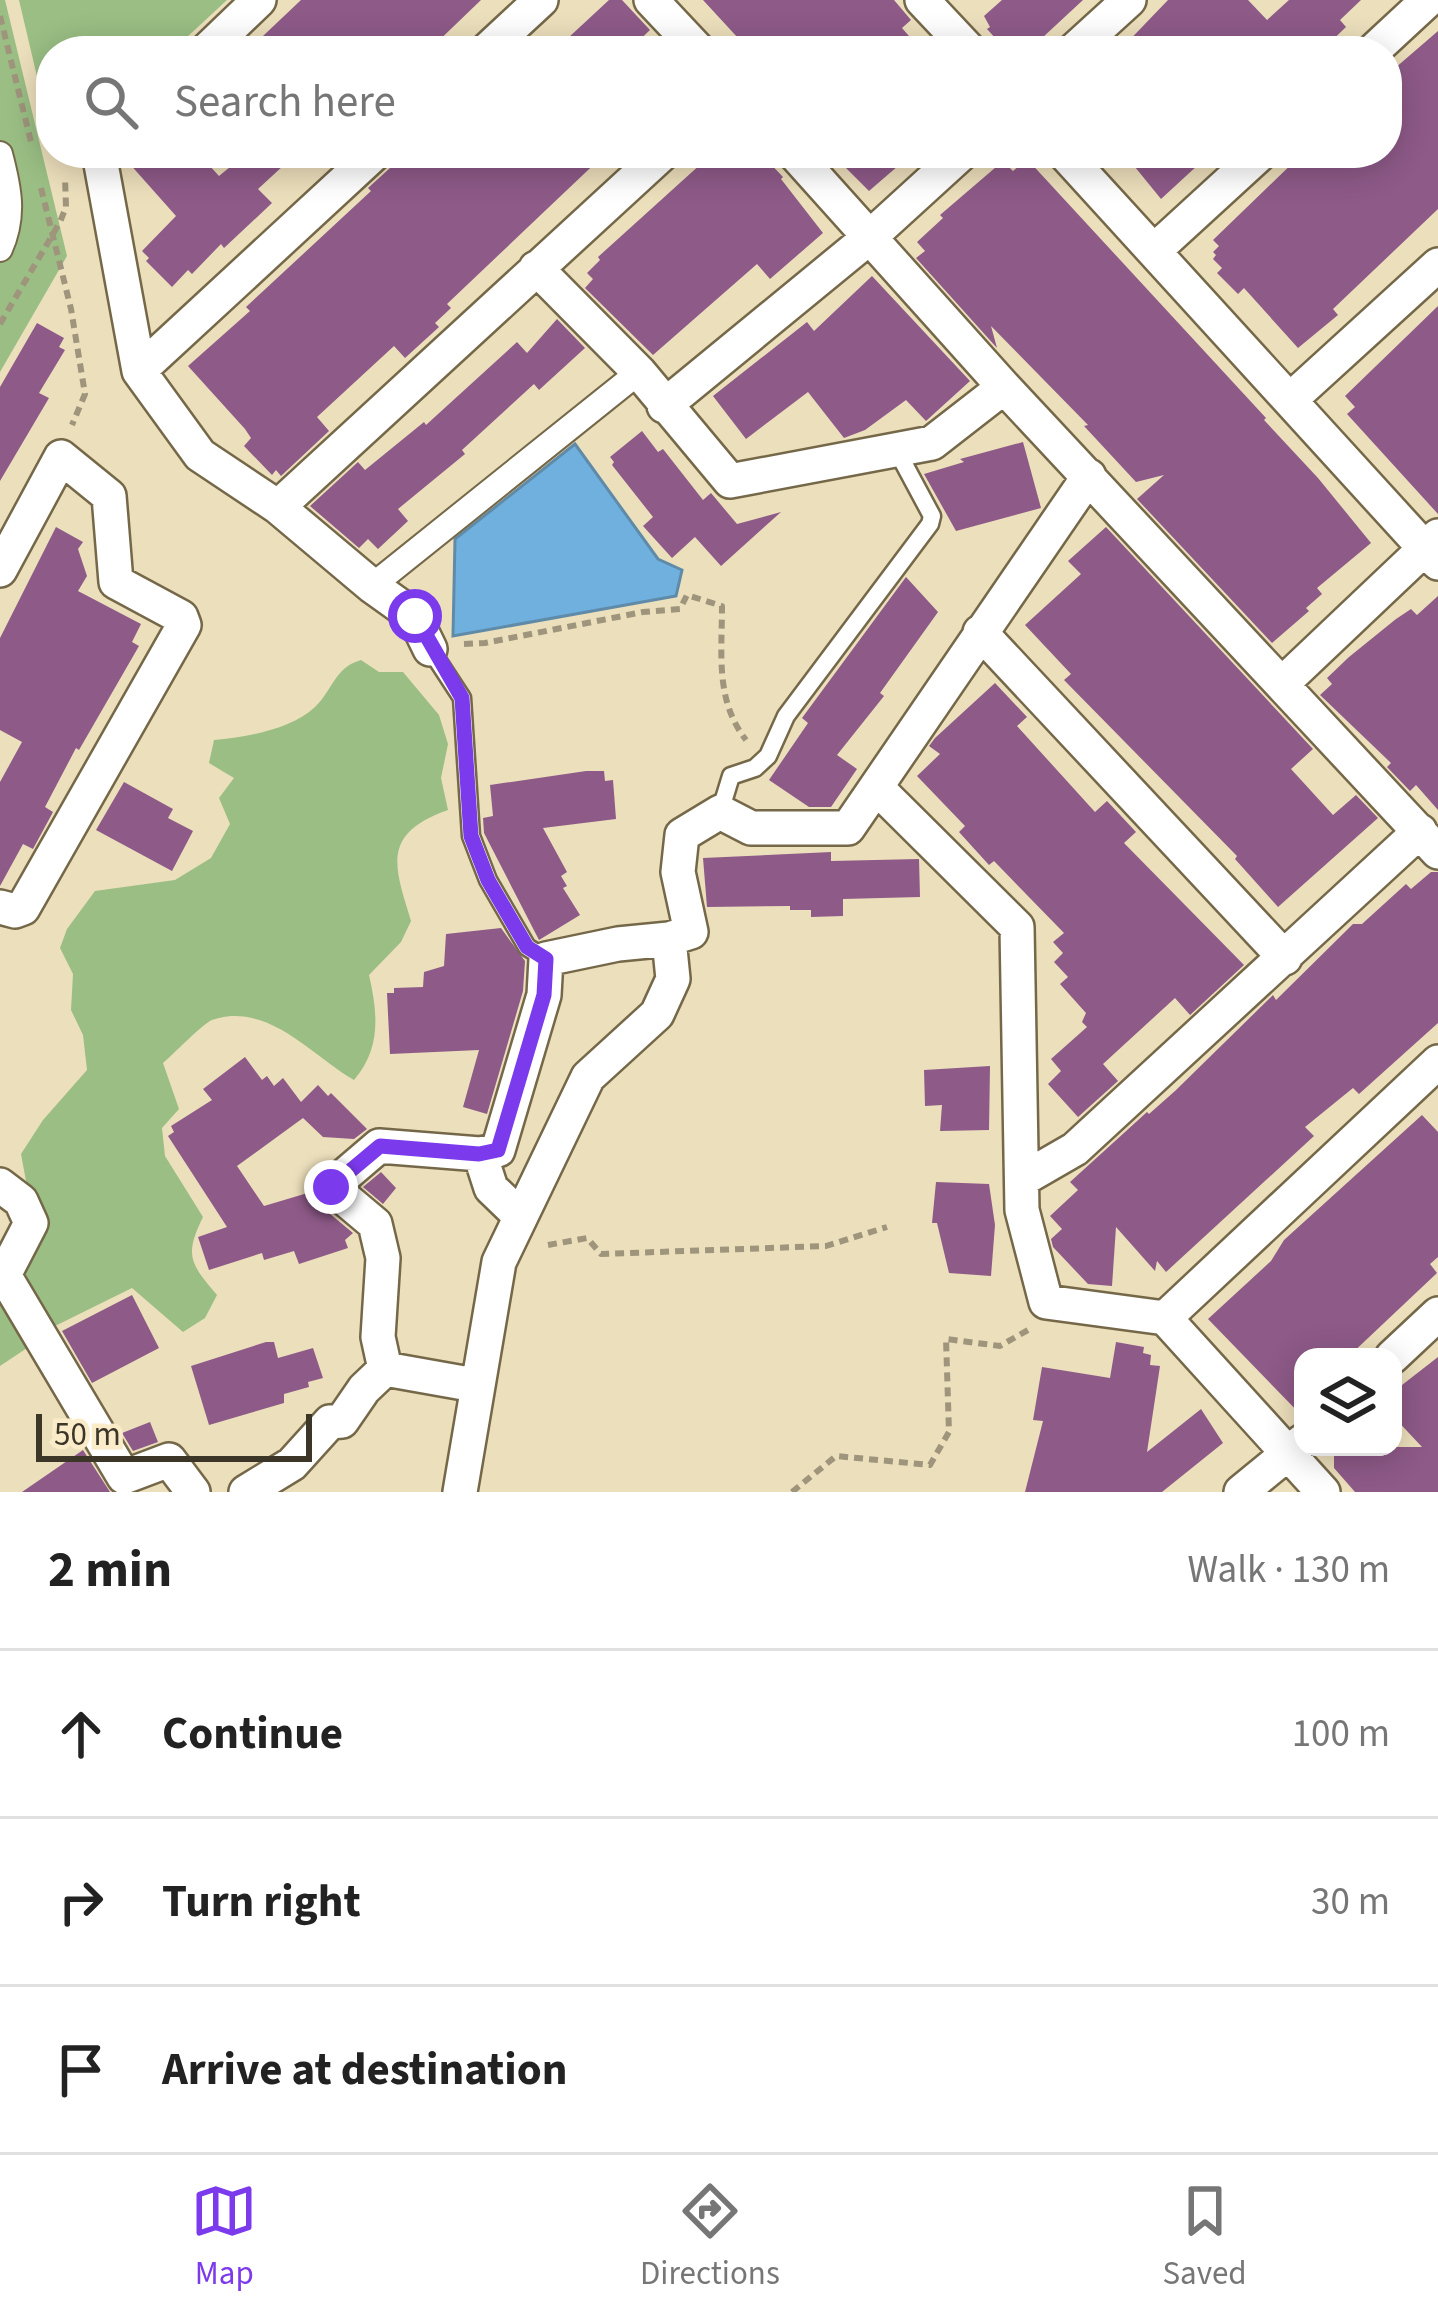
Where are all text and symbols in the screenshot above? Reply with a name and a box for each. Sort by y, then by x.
search box [36,36,1402,168]
icon: search [78,69,144,135]
text: Search here [174,70,396,134]
route start [388,589,442,643]
route end [304,1160,358,1214]
map controls [1294,1348,1402,1456]
button: layers [1294,1348,1402,1456]
scale bar [36,1408,312,1461]
text: 50 m [54,1411,121,1458]
text: 2 min [48,1534,172,1606]
text: Walk · 130 m [1187,1542,1390,1598]
icon: ahead [48,1701,114,1767]
text: Continue [162,1702,343,1766]
text: 100 m [1292,1706,1390,1762]
icon: right [48,1869,114,1935]
text: Turn right [162,1870,361,1934]
text: 30 m [1311,1874,1390,1930]
icon: arrive [48,2037,114,2103]
text: Arrive at destination [162,2038,567,2102]
tab: Map [191,2178,257,2297]
tab: Directions [640,2178,780,2297]
tab: Saved [1162,2178,1247,2297]

